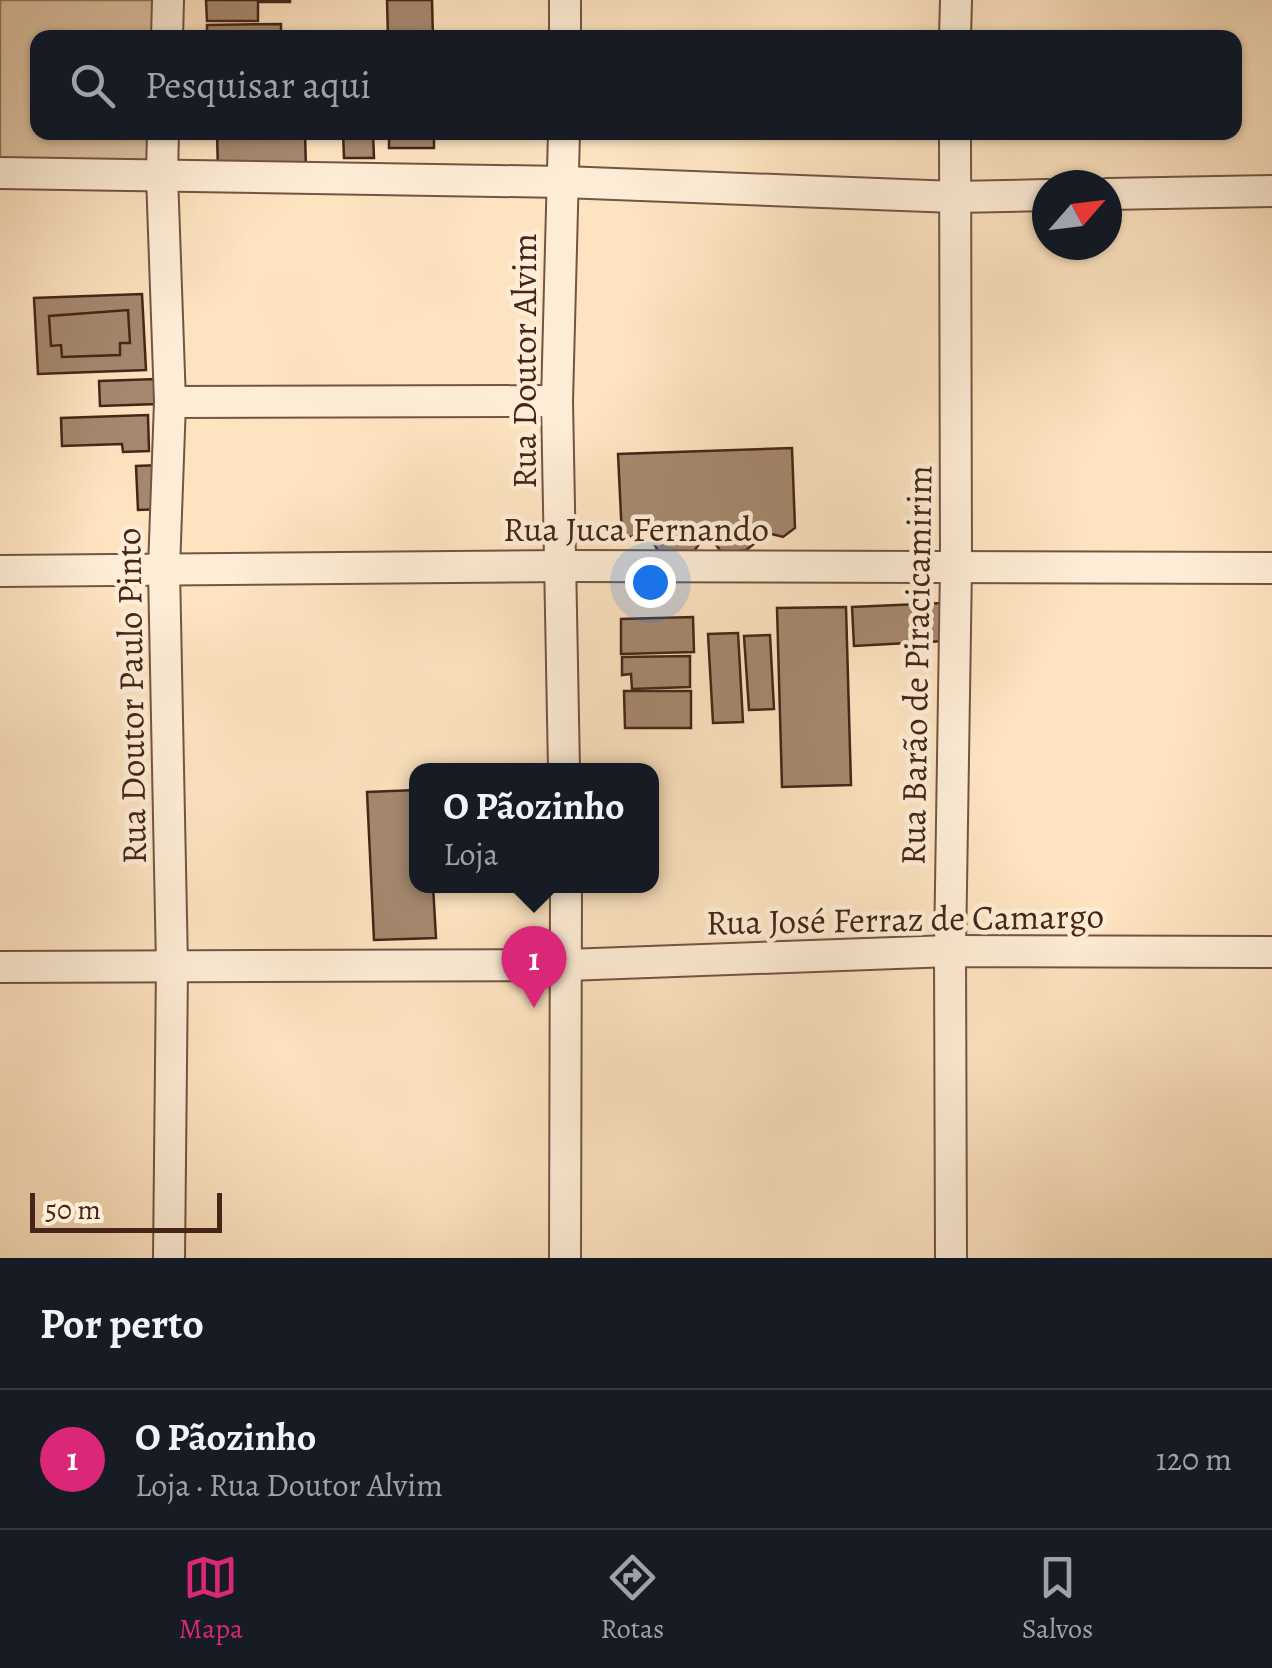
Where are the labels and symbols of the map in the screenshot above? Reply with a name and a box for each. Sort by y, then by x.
north arrow [1032,170,1122,260]
street label: Rua Doutor Alvim [500,233,548,489]
street label: Rua Barão de Piracicamirim [889,465,943,865]
street label: Rua Juca Fernando [503,505,769,553]
street label: Rua Doutor Paulo Pinto [104,527,158,865]
your location [625,557,676,608]
street label: Rua José Ferraz de Camargo [706,892,1104,946]
pin: 1 [502,926,566,1008]
scale bar [30,1188,222,1232]

